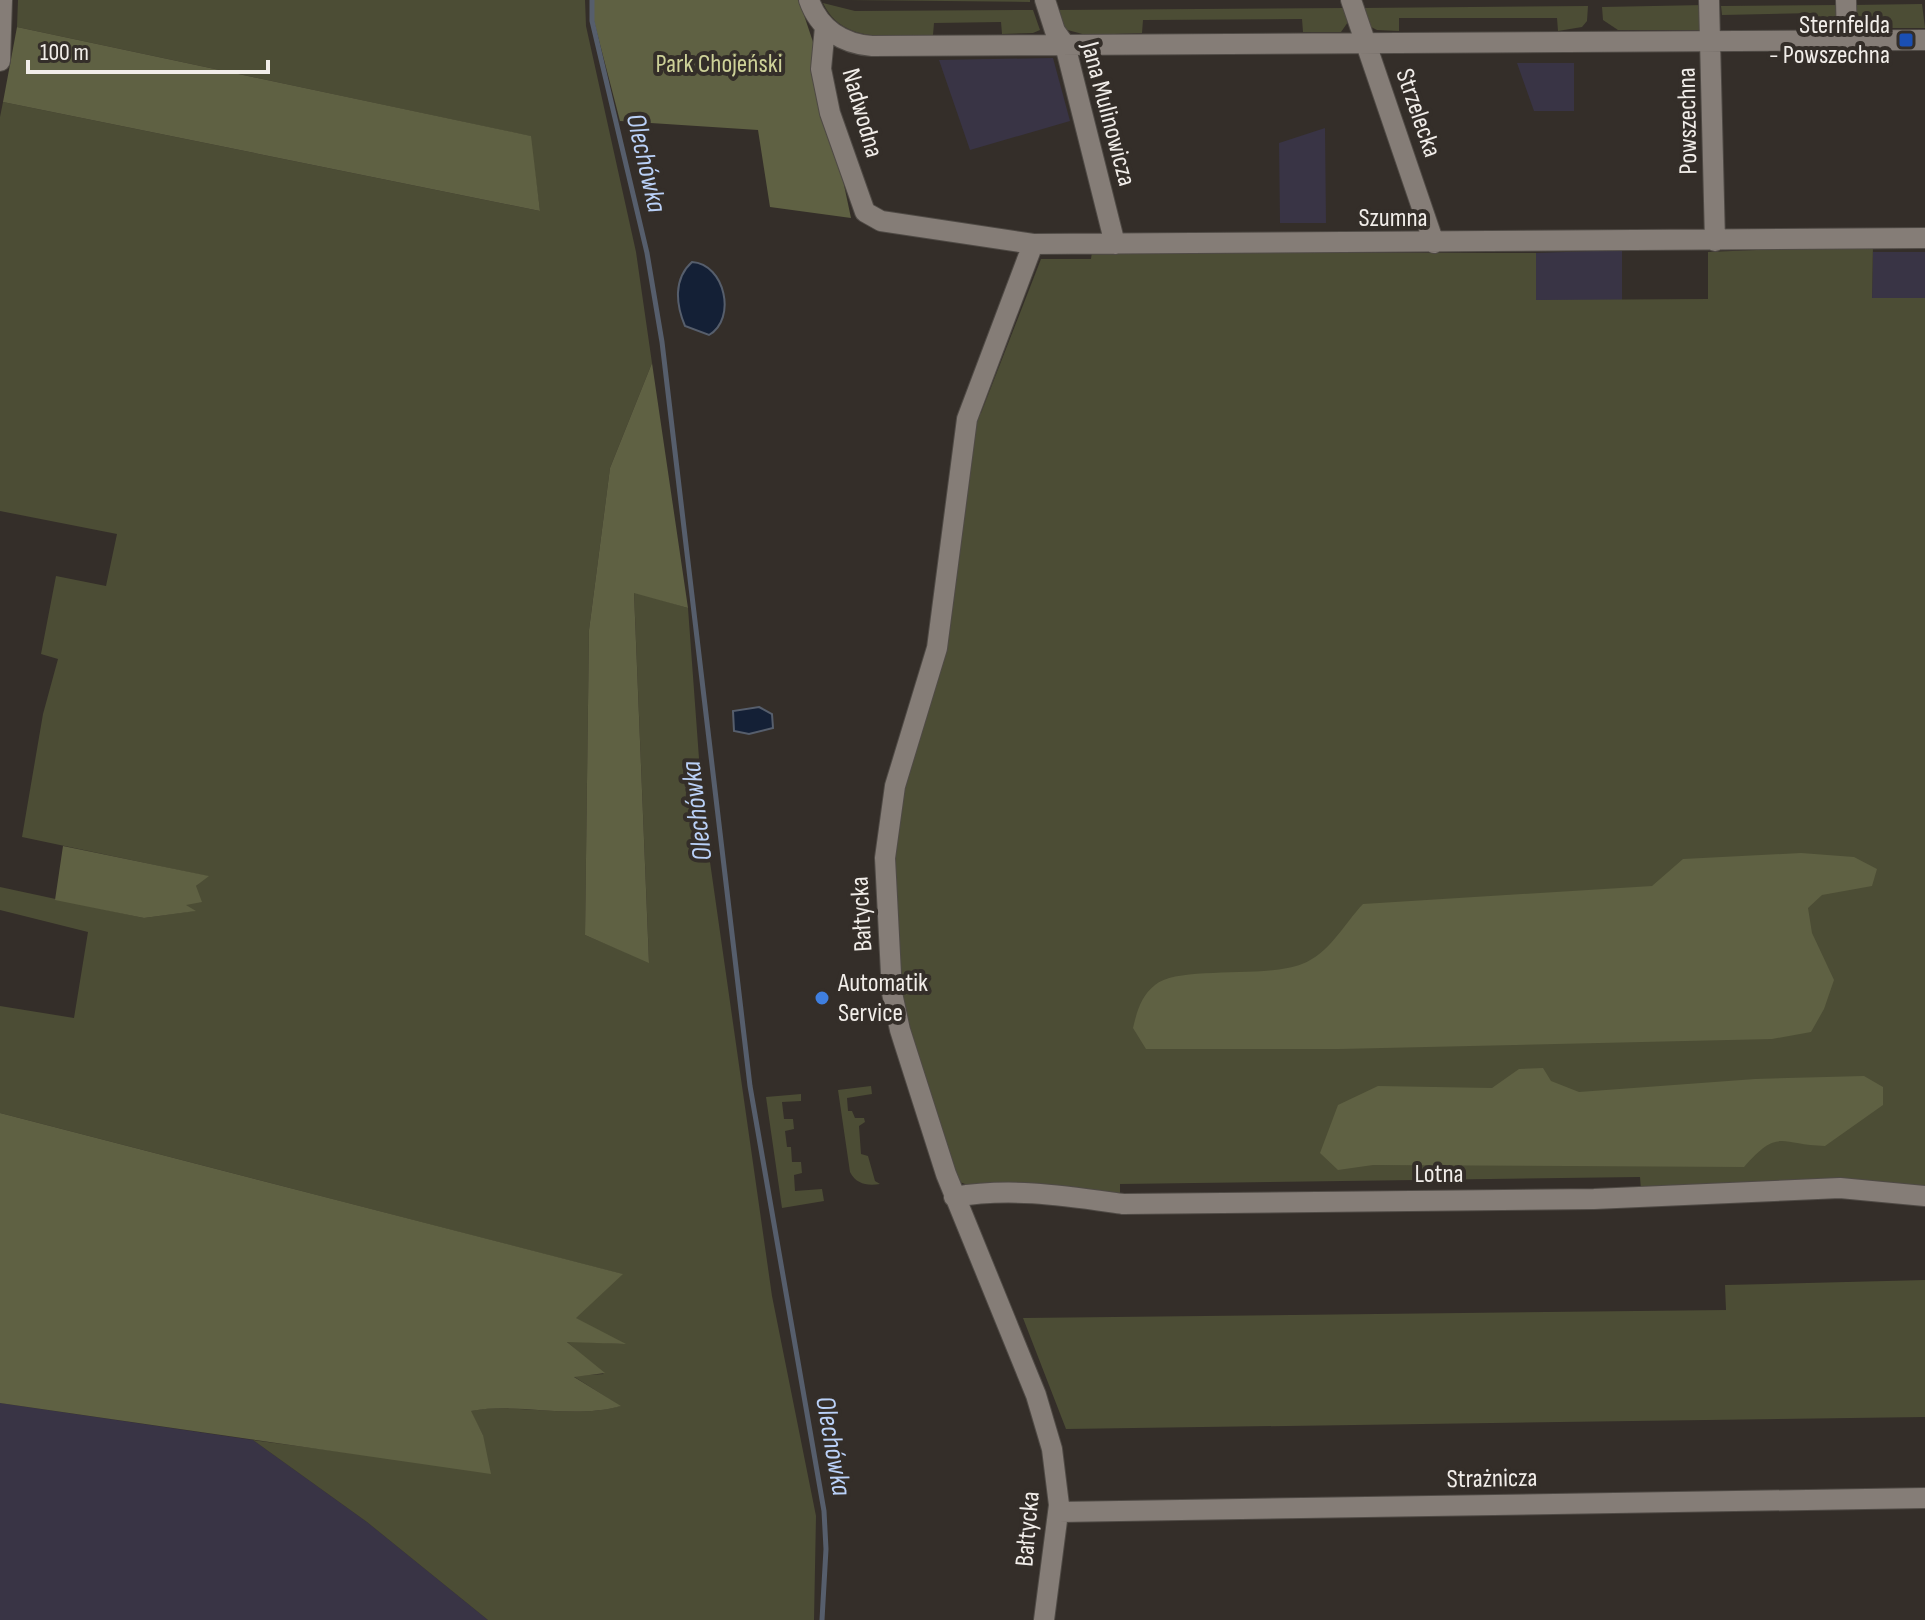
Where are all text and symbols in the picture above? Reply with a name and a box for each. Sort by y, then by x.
place label: Sternfelda - Powszechna [1769,10,1890,71]
scale bar [28,24,268,74]
marker: Sternfelda - Powszechna [1897,31,1915,49]
text: 100 m [40,38,89,67]
street label: Jana Mulinowicza [1074,38,1142,189]
park label: Park Chojeński [655,49,783,80]
street label: Nadwodna [835,65,889,161]
street label: Strzelecka [1388,65,1448,161]
street label: Powszechna [1672,67,1704,175]
water label: Olechówka [619,110,674,216]
street label: Szumna [1358,203,1428,234]
water label: Olechówka [674,759,719,863]
street label: Bałtycka [845,876,879,952]
place label: Automatik Service [837,968,928,1029]
marker: Automatik Service [813,989,831,1007]
street label: Lotna [1414,1159,1464,1190]
water label: Olechówka [808,1394,858,1499]
street label: Strażnicza [1446,1463,1538,1495]
street label: Bałtycka [1009,1490,1047,1568]

